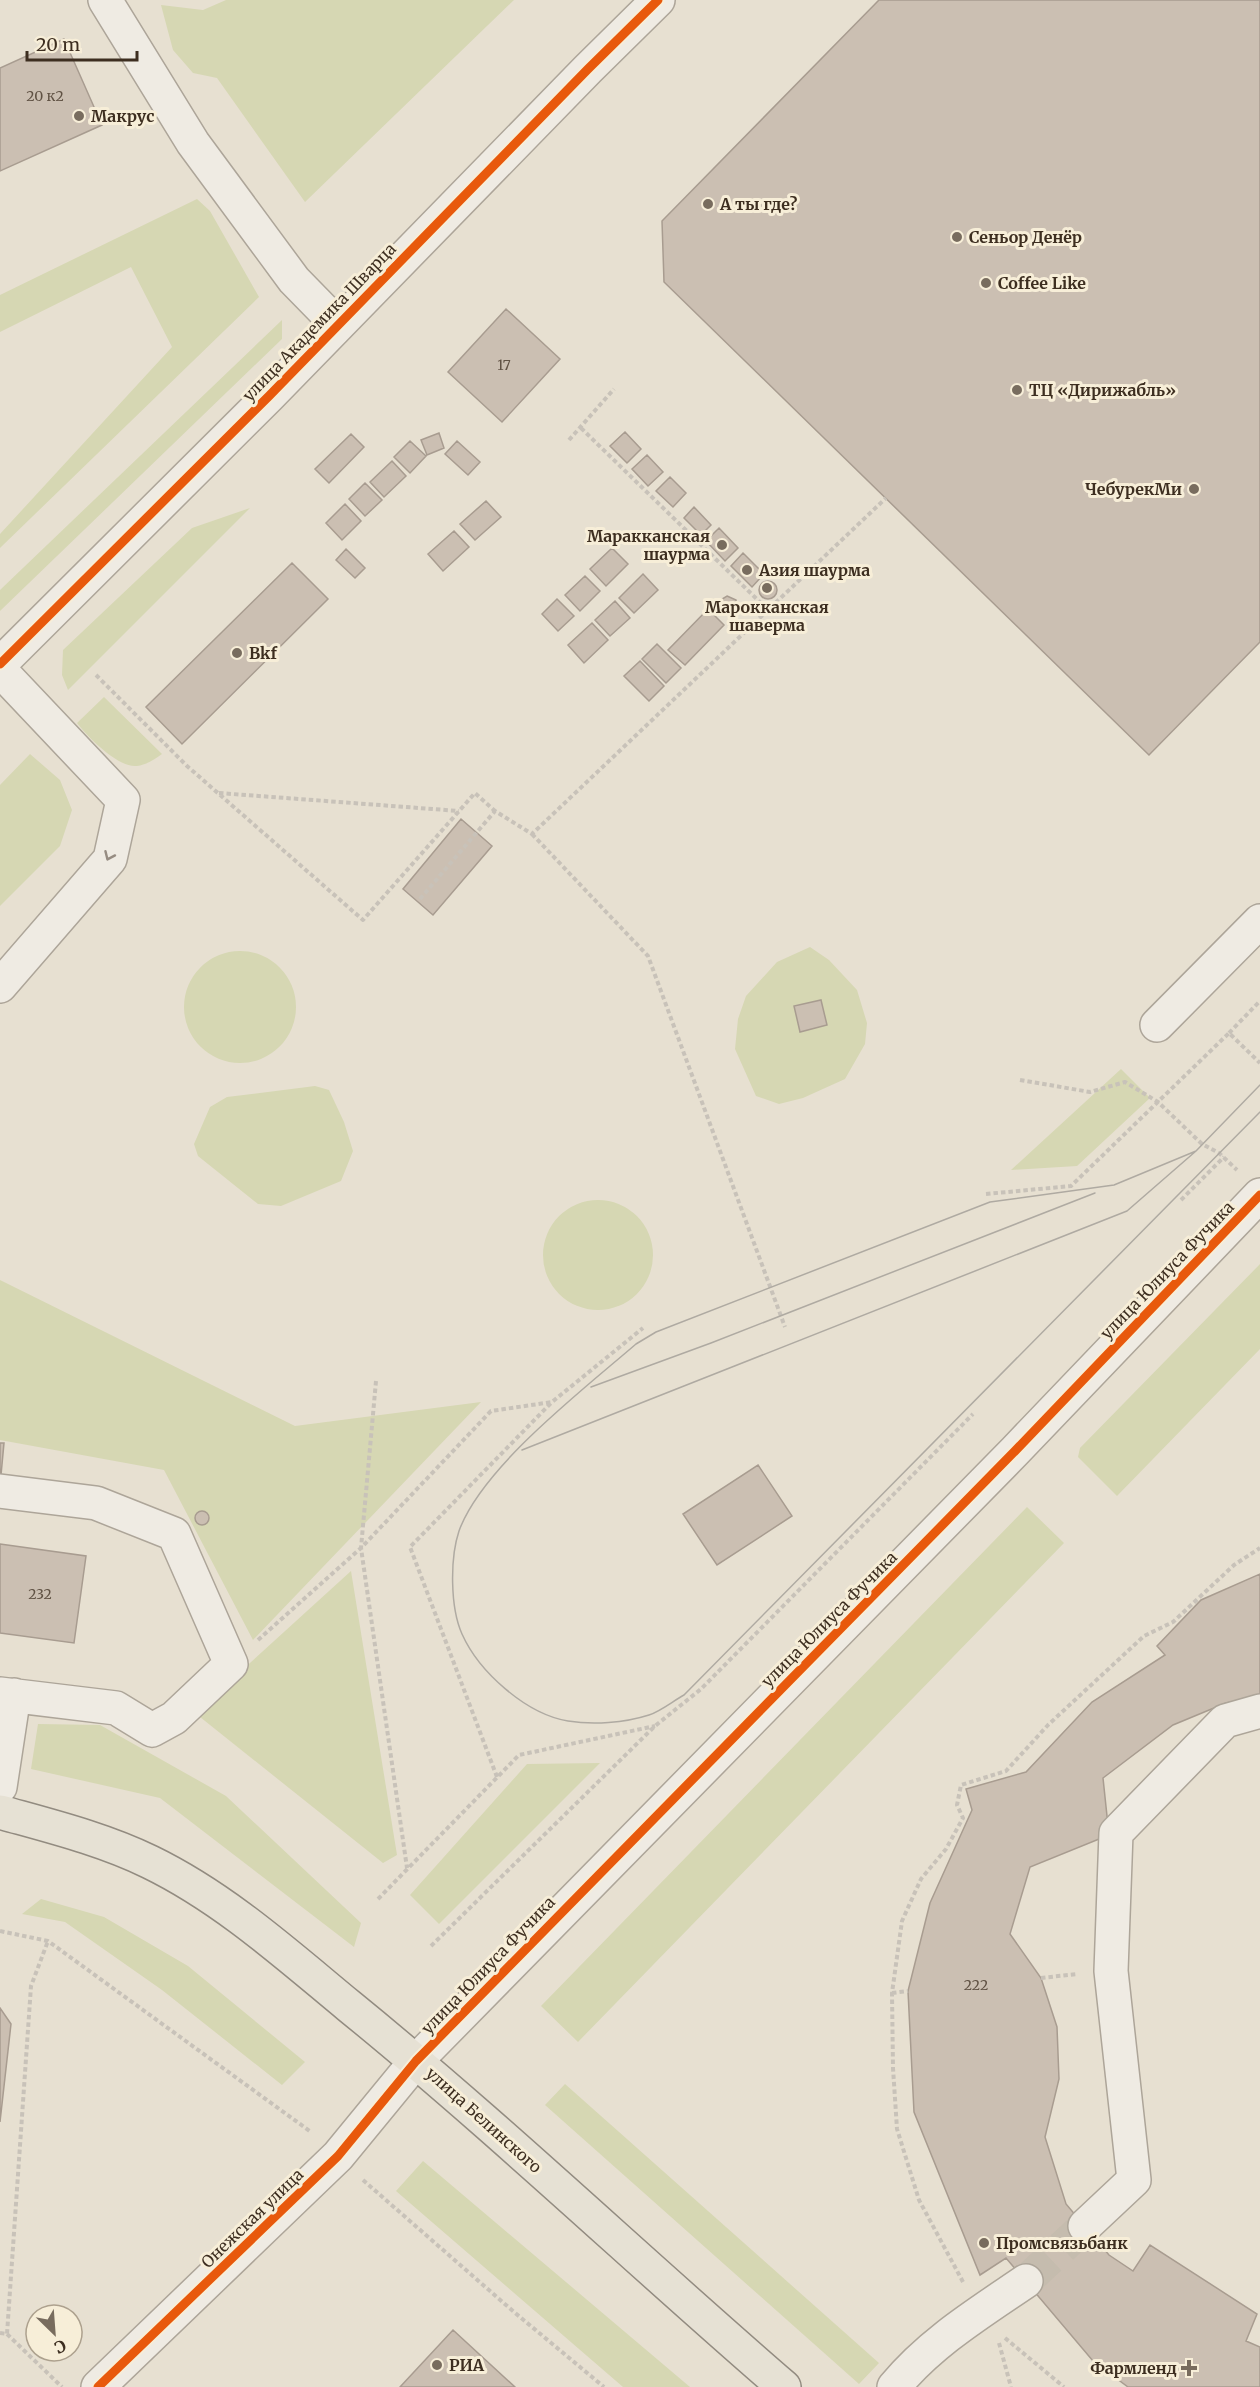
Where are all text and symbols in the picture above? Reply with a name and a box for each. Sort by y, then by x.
scale bar [27,24,136,62]
text: 20 m [36,33,80,56]
house number: 20 к2 [26,87,64,105]
place label: Макрус [91,106,154,126]
marker: Макрус [72,109,86,123]
place label: А ты где? [719,194,798,214]
marker: А ты где? [701,197,715,211]
place label: Сеньор Денёр [969,227,1082,247]
marker: Сеньор Денёр [950,230,964,244]
street label: улица Академика Шварца [238,238,400,405]
place label: Coffee Like [998,273,1086,293]
marker: Coffee Like [979,276,993,290]
house number: 17 [497,356,511,374]
place label: ТЦ «Дирижабль» [1029,380,1176,400]
marker: ТЦ «Дирижабль» [1010,383,1024,397]
place label: ЧебурекМи [1085,479,1182,499]
marker: ЧебурекМи [1187,482,1201,496]
place label: Маракканская шаурма [587,526,710,564]
marker: Маракканская шаурма [715,538,729,552]
place label: Азия шаурма [758,560,870,580]
marker: Азия шаурма [740,563,754,577]
marker: Марокканская шаверма [760,581,774,595]
place label: Марокканская шаверма [705,597,829,635]
place label: Bkf [249,643,278,663]
marker: Bkf [230,646,244,660]
one-way arrow [104,850,116,861]
street label: улица Юлиуса Фучика [1096,1197,1238,1343]
street label: улица Юлиуса Фучика [757,1547,901,1691]
house number: 232 [28,1585,52,1603]
street label: улица Юлиуса Фучика [417,1892,559,2038]
house number: 222 [964,1976,988,1994]
street label: улица Белинского [422,2063,546,2177]
street label: Онежская улица [197,2164,308,2272]
place label: Промсвязьбанк [996,2233,1128,2253]
marker: Промсвязьбанк [977,2236,991,2250]
north arrow [24,2303,84,2363]
text: С [51,2335,69,2358]
place label: РИА [449,2355,485,2375]
marker: РИА [430,2358,444,2372]
place label: Фармленд [1090,2358,1177,2378]
marker: Фармленд [1182,2361,1196,2375]

